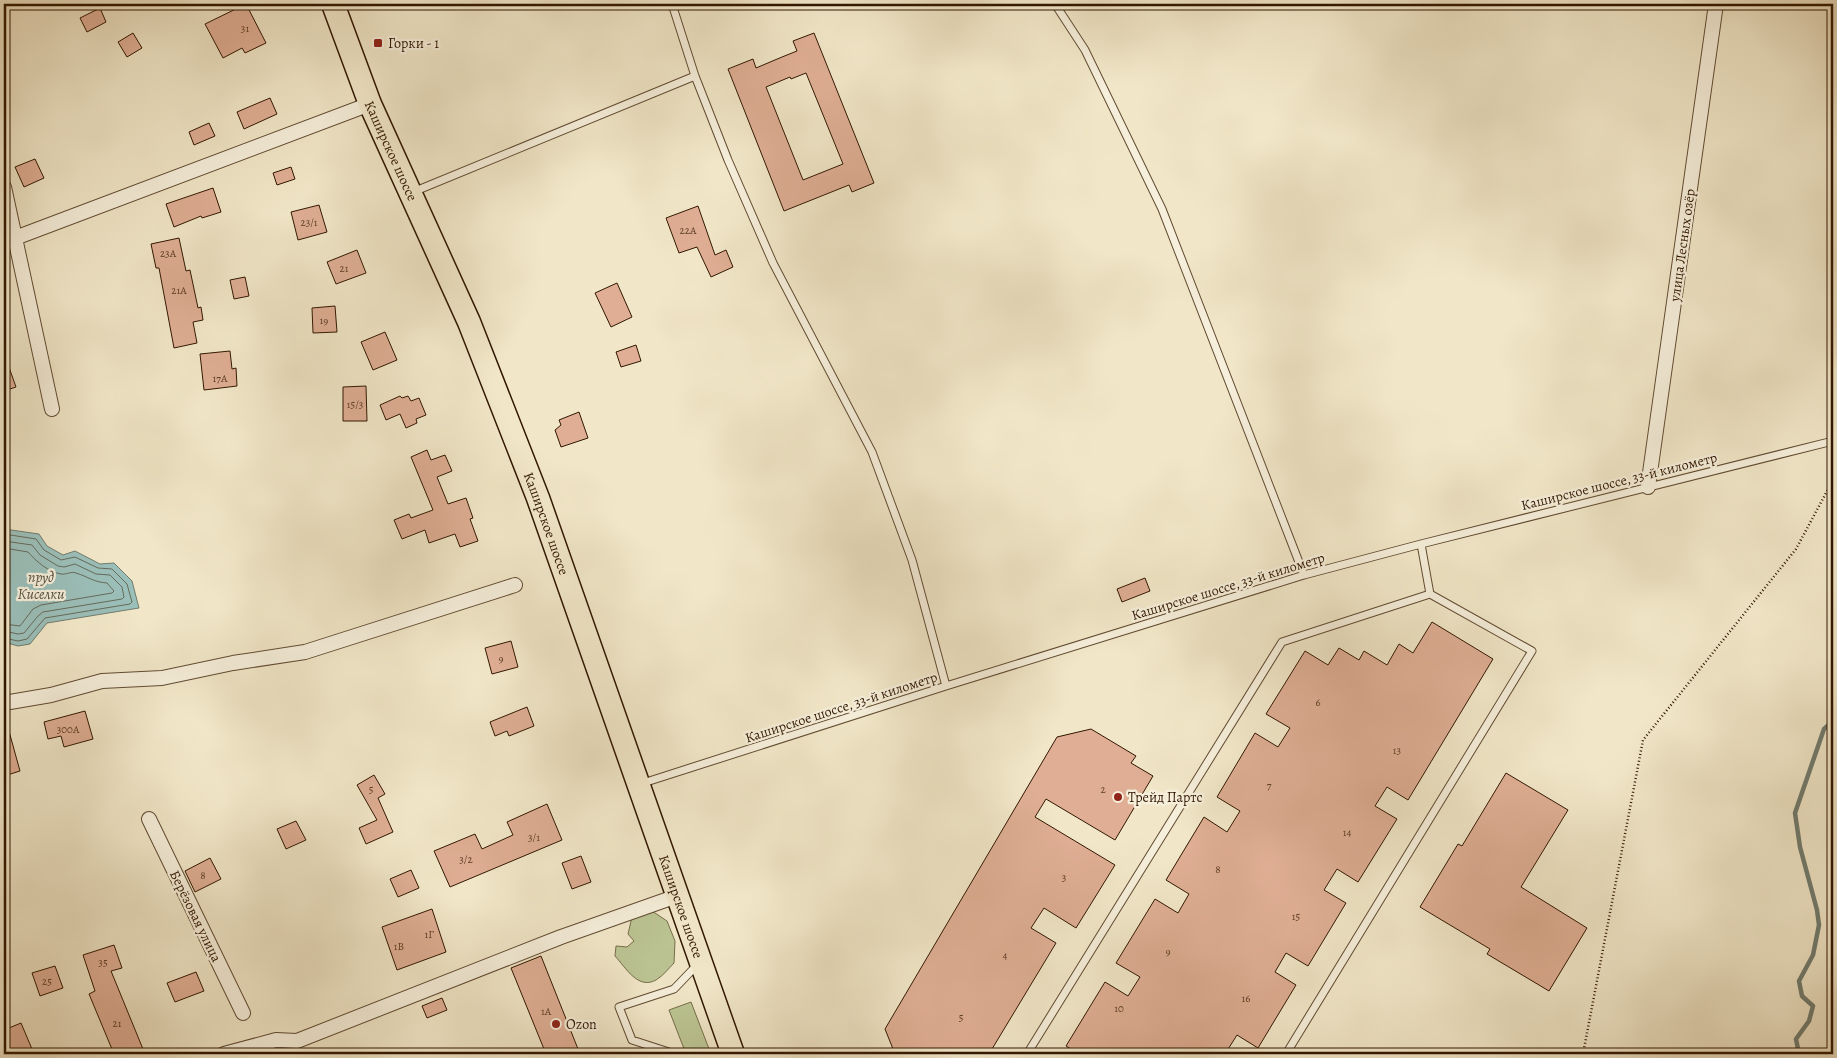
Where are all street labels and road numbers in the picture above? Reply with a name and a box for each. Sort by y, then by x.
street label: Каширское шоссе [360,98,422,204]
street label: улица Лесных озёр [1665,187,1700,304]
street label: Каширское шоссе, 33-й километр [1519,448,1719,515]
street label: Каширское шоссе [519,469,573,578]
street label: Каширское шоссе, 33-й километр [1129,548,1327,625]
street label: Каширское шоссе, 33-й километр [743,667,940,748]
street label: Каширское шоссе [654,852,708,961]
street label: Берёзовая улица [165,867,226,966]

